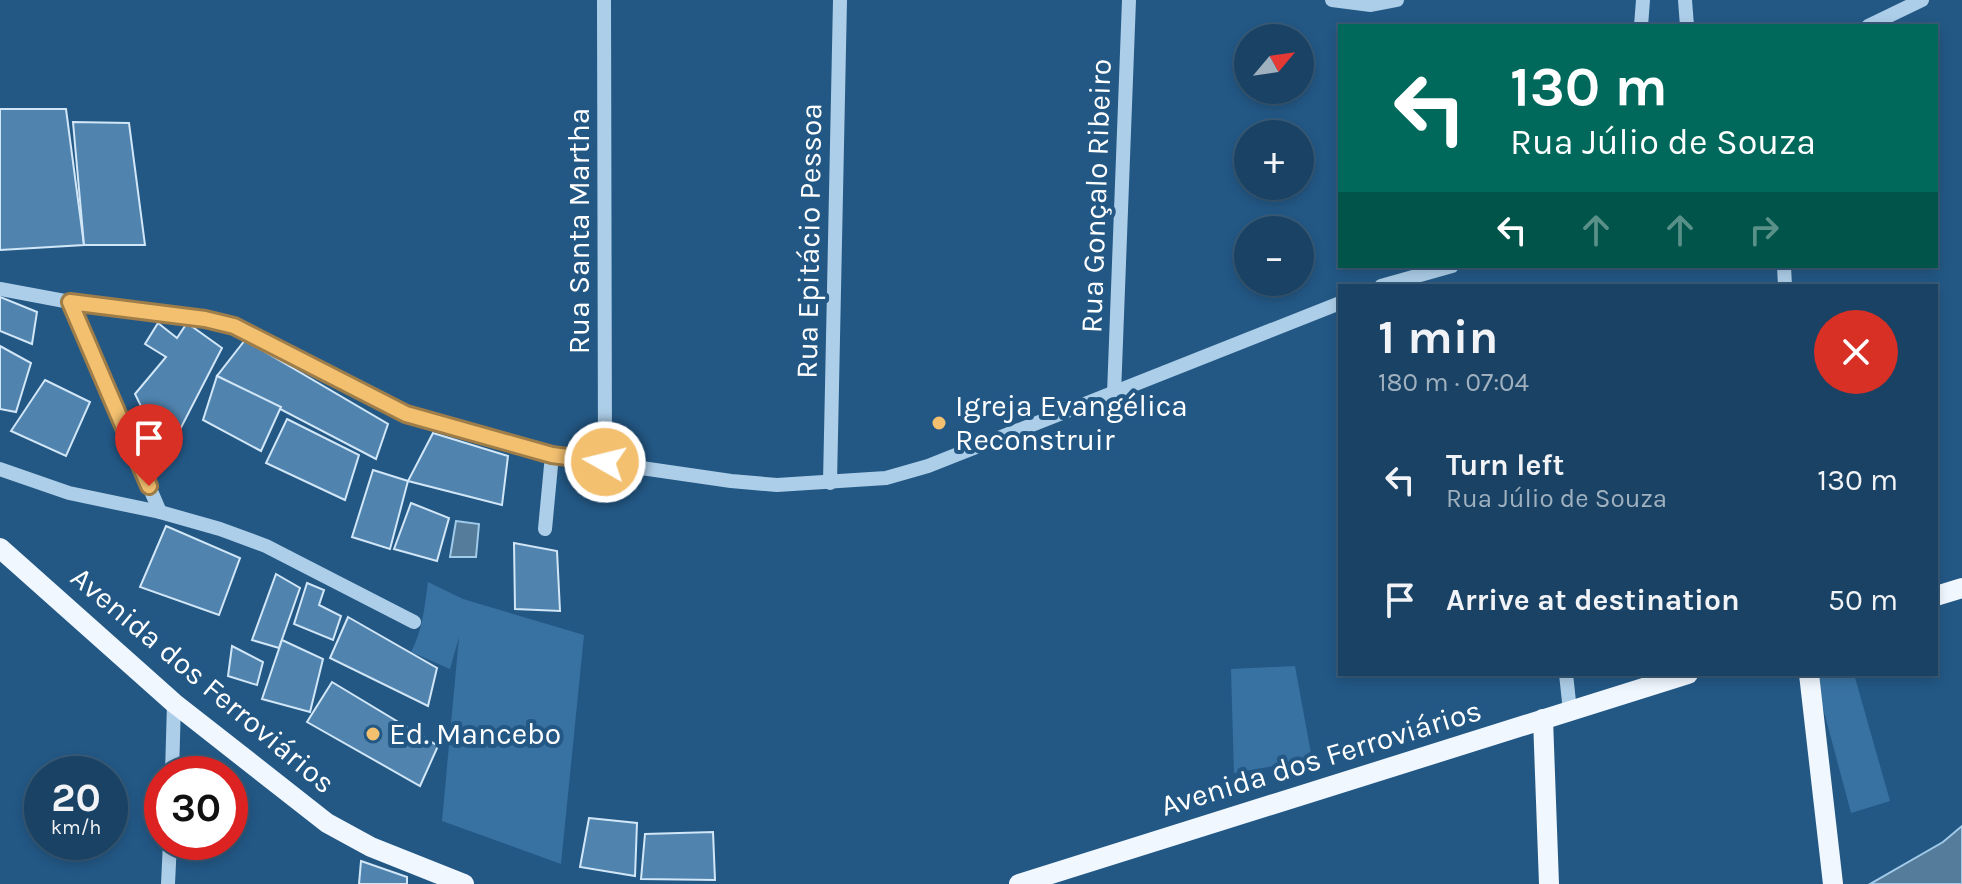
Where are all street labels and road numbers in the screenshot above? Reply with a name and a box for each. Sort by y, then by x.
street label: Rua Gonçalo Ribeiro [1073,58,1119,334]
street label: Rua Epitácio Pessoa [789,103,829,379]
street label: Rua Santa Martha [561,108,597,354]
street label: Avenida dos Ferroviários [64,559,342,801]
street label: Avenida dos Ferroviários [1156,692,1486,824]

